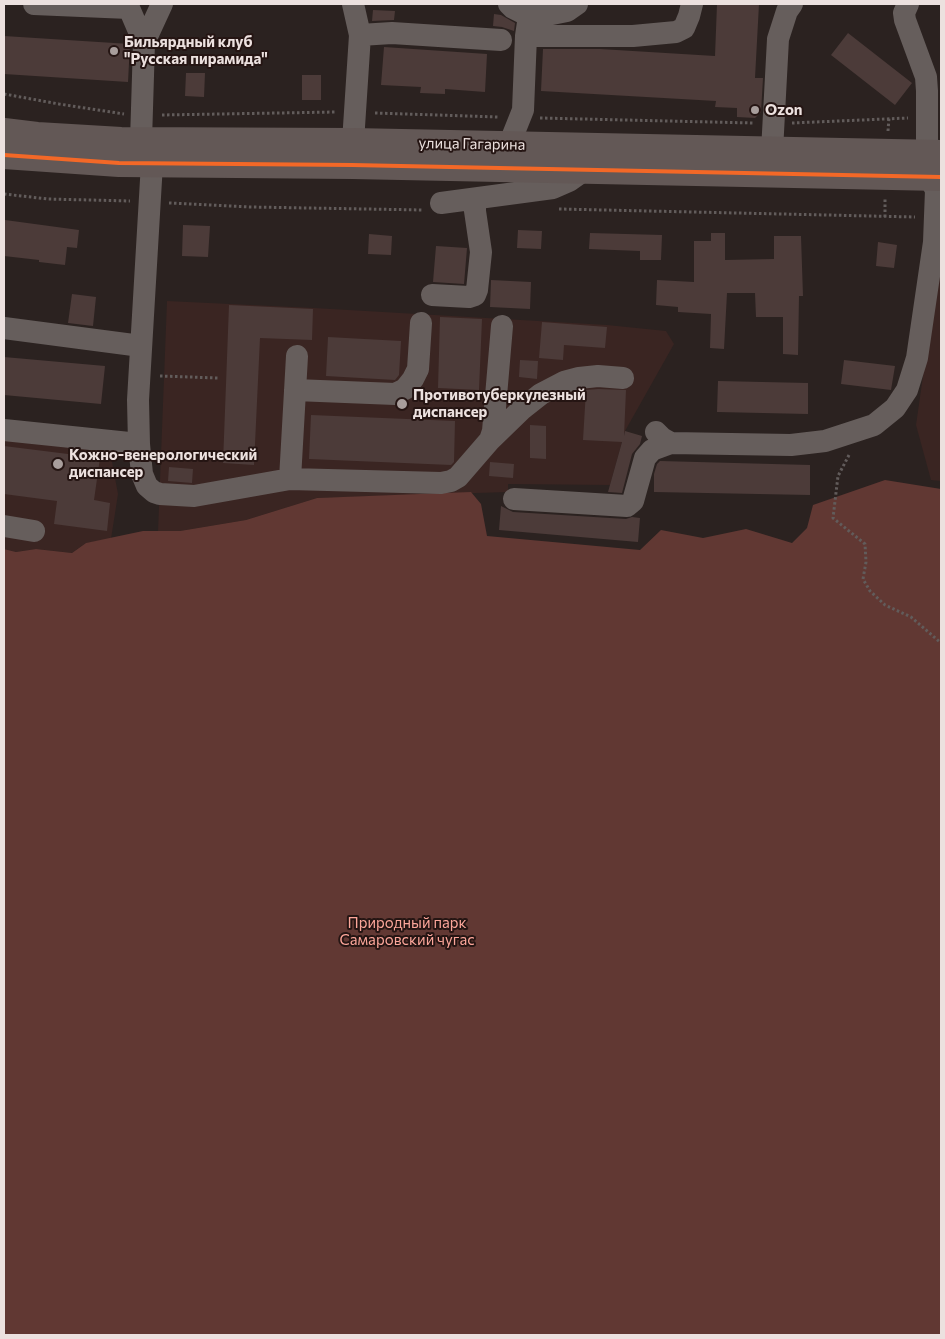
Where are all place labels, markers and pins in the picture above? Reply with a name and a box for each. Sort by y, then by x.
place label: Бильярдный клуб "Русская пирамида" [124,33,268,68]
marker: Бильярдный клуб "Русская пирамида" [108,45,120,57]
place label: Ozon [765,101,803,119]
marker: Ozon [749,104,761,116]
place label: Противотуберкулезный диспансер [413,386,586,421]
marker: Противотуберкулезный диспансер [395,397,409,411]
place label: Кожно-венерологический диспансер [69,446,257,481]
marker: Кожно-венерологический диспансер [51,457,65,471]

